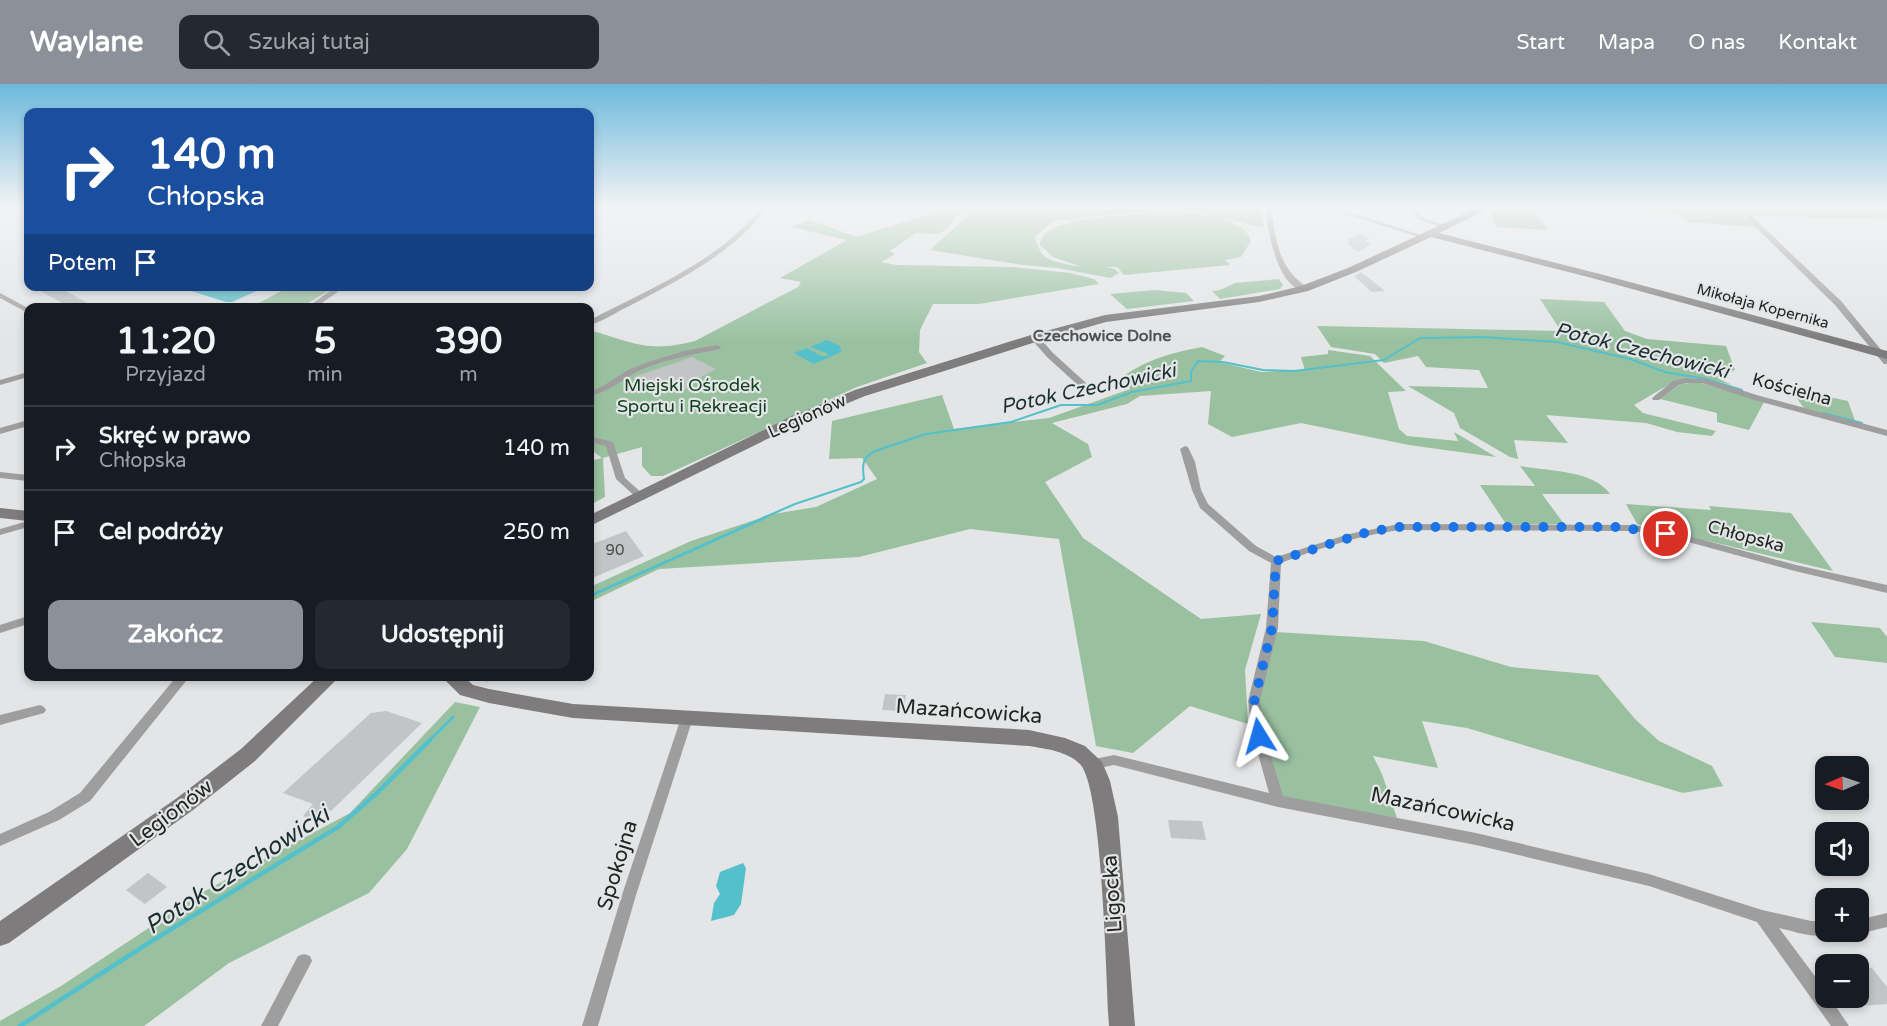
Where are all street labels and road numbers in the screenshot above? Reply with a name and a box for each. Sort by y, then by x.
street label: Mikołaja Kopernika [1695,280,1831,332]
street label: Kościelna [1750,368,1834,410]
street label: Legionów [764,389,850,443]
street label: Chłopska [1705,515,1787,557]
street label: Mazańcowicka [895,694,1043,729]
street label: Legionów [125,774,218,853]
street label: Mazańcowicka [1368,782,1517,837]
street label: Spokojna [592,817,643,913]
street label: Ligocka [1097,854,1128,934]

